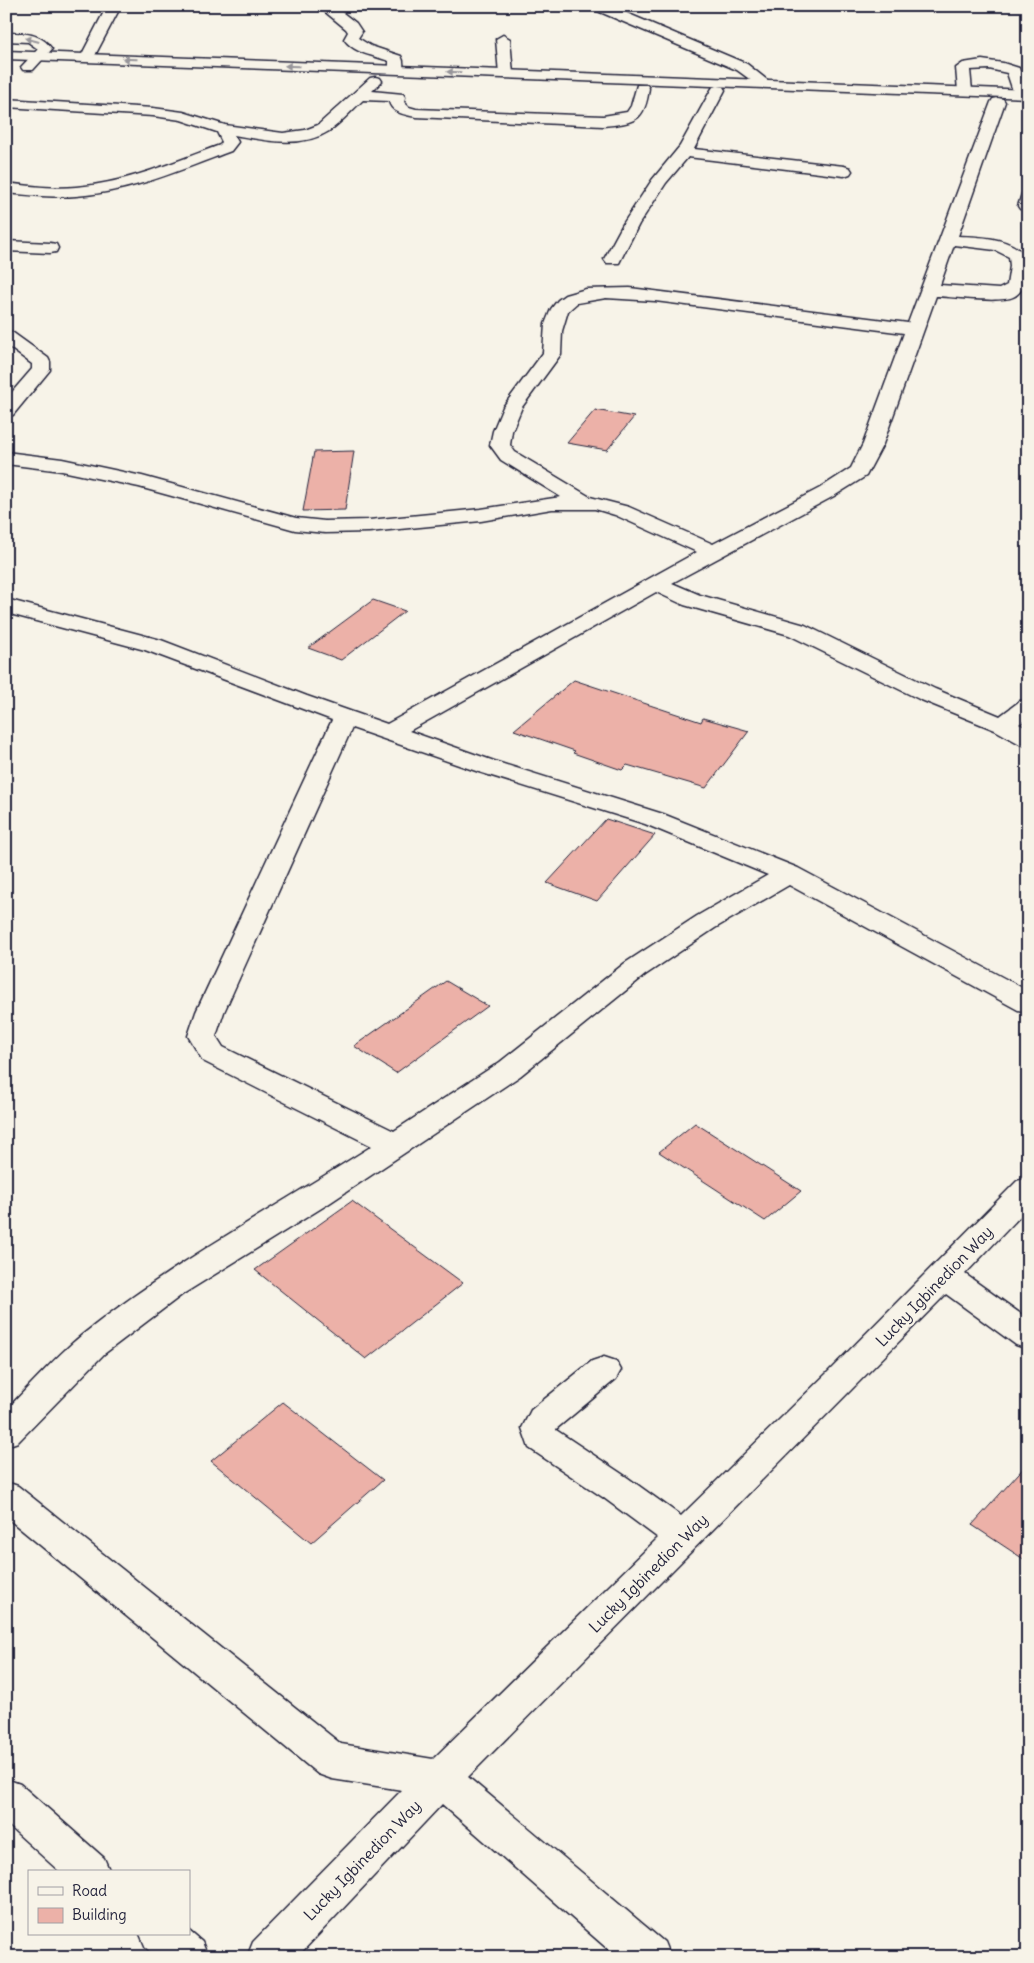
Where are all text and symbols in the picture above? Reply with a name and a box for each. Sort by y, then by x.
one-way arrow [24,36,39,44]
one-way arrow [121,55,137,63]
one-way arrow [284,62,300,70]
one-way arrow [446,68,462,76]
street label: Lucky Igbinedion Way [871,1221,997,1351]
street label: Lucky Igbinedion Way [584,1509,712,1637]
street label: Lucky Igbinedion Way [299,1795,425,1925]
legend [28,1870,190,1936]
text: Road [72,1881,107,1900]
text: Building [72,1905,127,1924]

